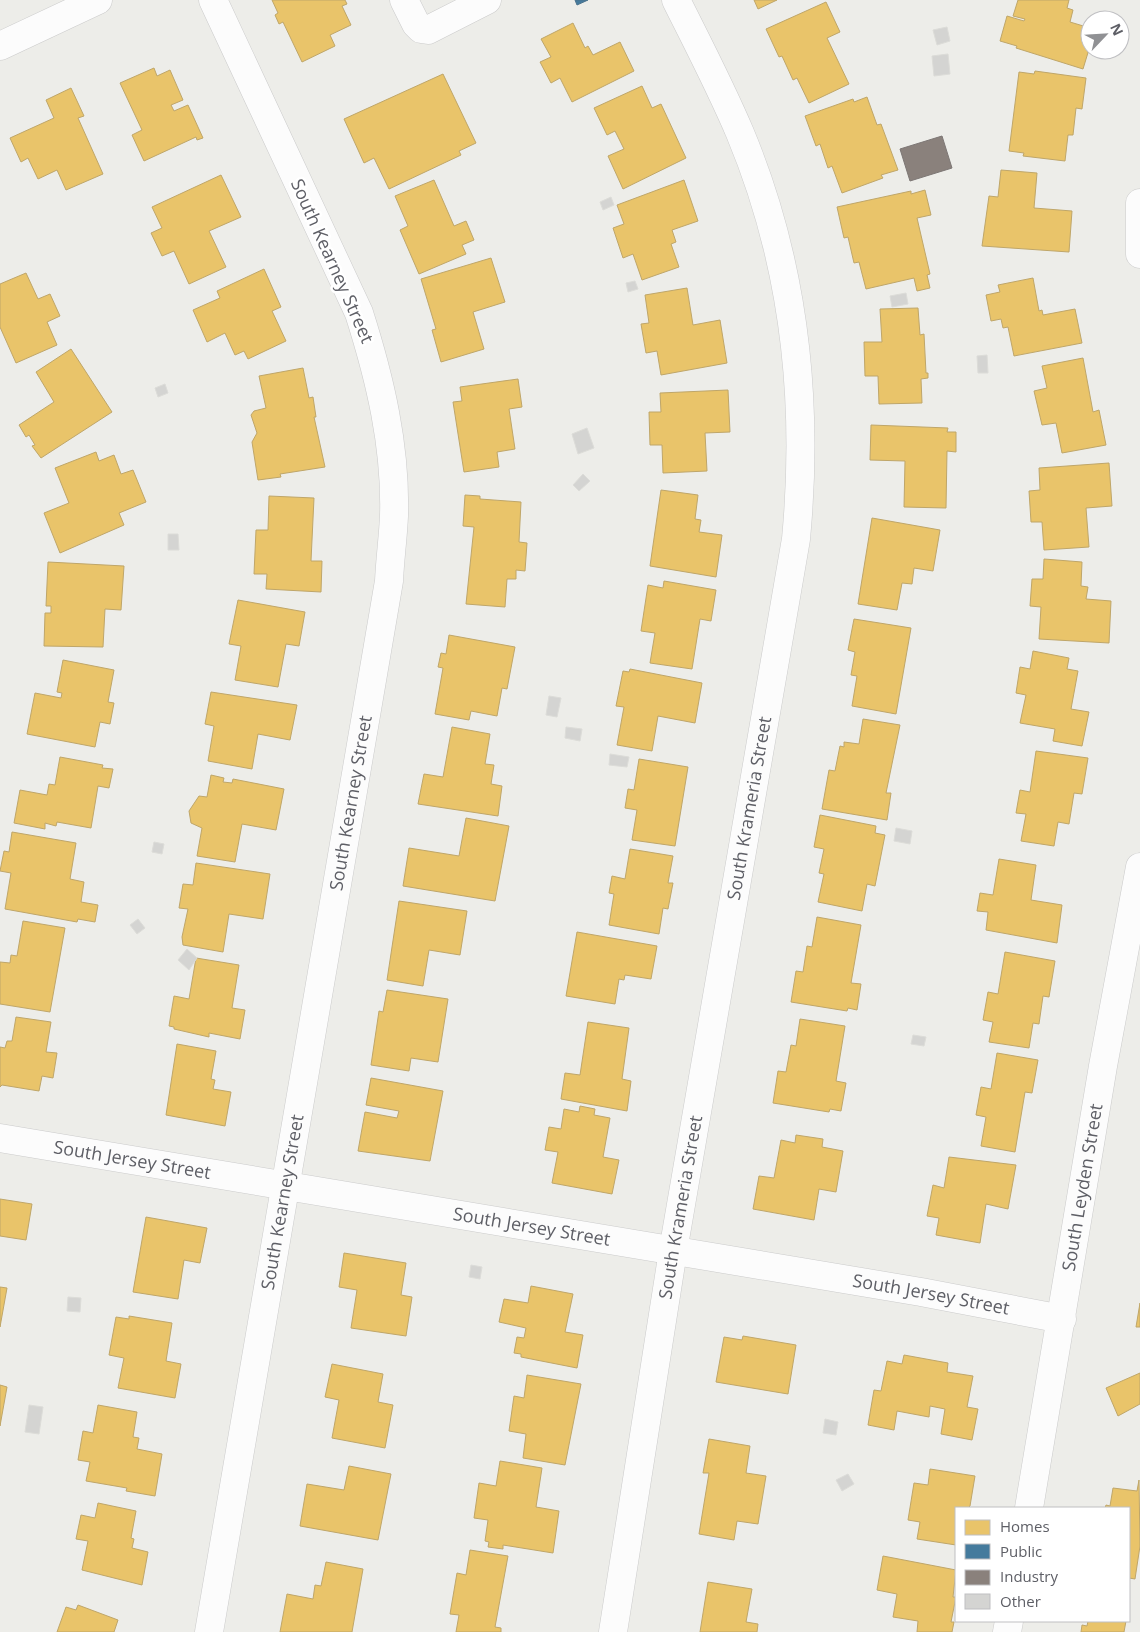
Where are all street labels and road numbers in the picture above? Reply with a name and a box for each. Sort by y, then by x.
street label: South Kearney Street [286,175,380,347]
street label: South Kearney Street [323,713,377,892]
street label: South Krameria Street [721,714,776,902]
street label: South Leyden Street [1056,1102,1108,1273]
street label: South Kearney Street [255,1113,308,1292]
street label: South Krameria Street [653,1113,707,1301]
street label: South Jersey Street [52,1134,213,1184]
street label: South Jersey Street [451,1201,612,1251]
street label: South Jersey Street [851,1268,1012,1320]

